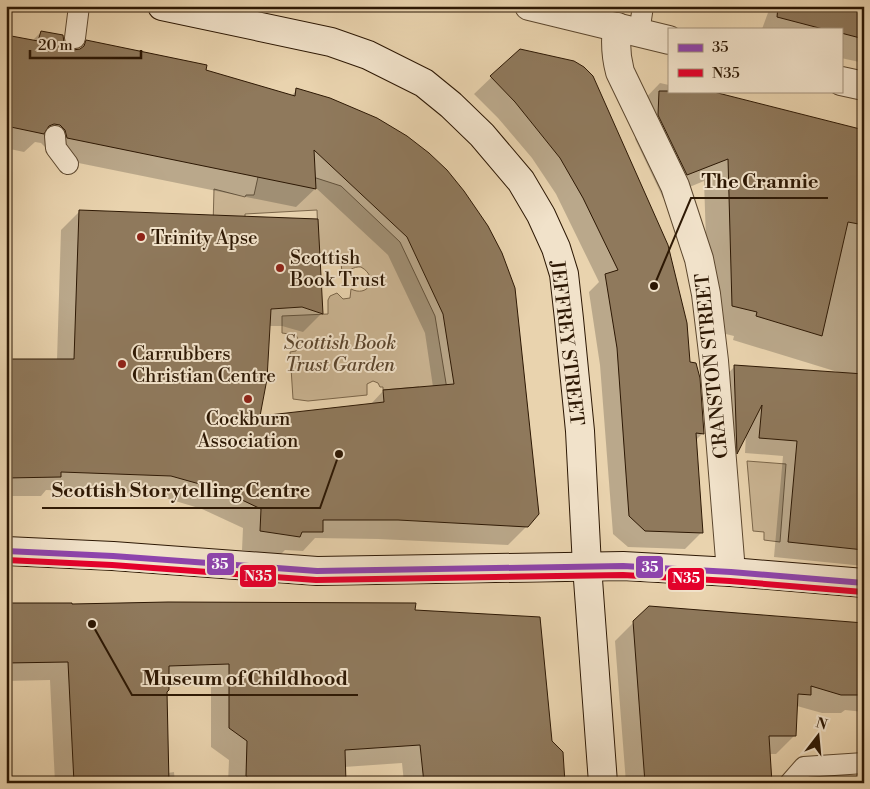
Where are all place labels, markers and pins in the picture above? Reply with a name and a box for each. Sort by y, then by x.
callout: The Crannie [691,163,828,198]
place label: Trinity Apse [151,226,258,250]
marker: Trinity Apse [135,231,147,243]
place label: Scottish Book Trust [289,246,386,292]
marker: Scottish Book Trust [274,262,286,274]
place label: Carrubbers Christian Centre [132,342,276,388]
marker: Carrubbers Christian Centre [116,358,128,370]
marker: Cockburn Association [242,393,254,405]
place label: Cockburn Association [197,407,298,453]
callout: Scottish Storytelling Centre [42,473,320,508]
callout: Museum of Childhood [132,660,358,695]

